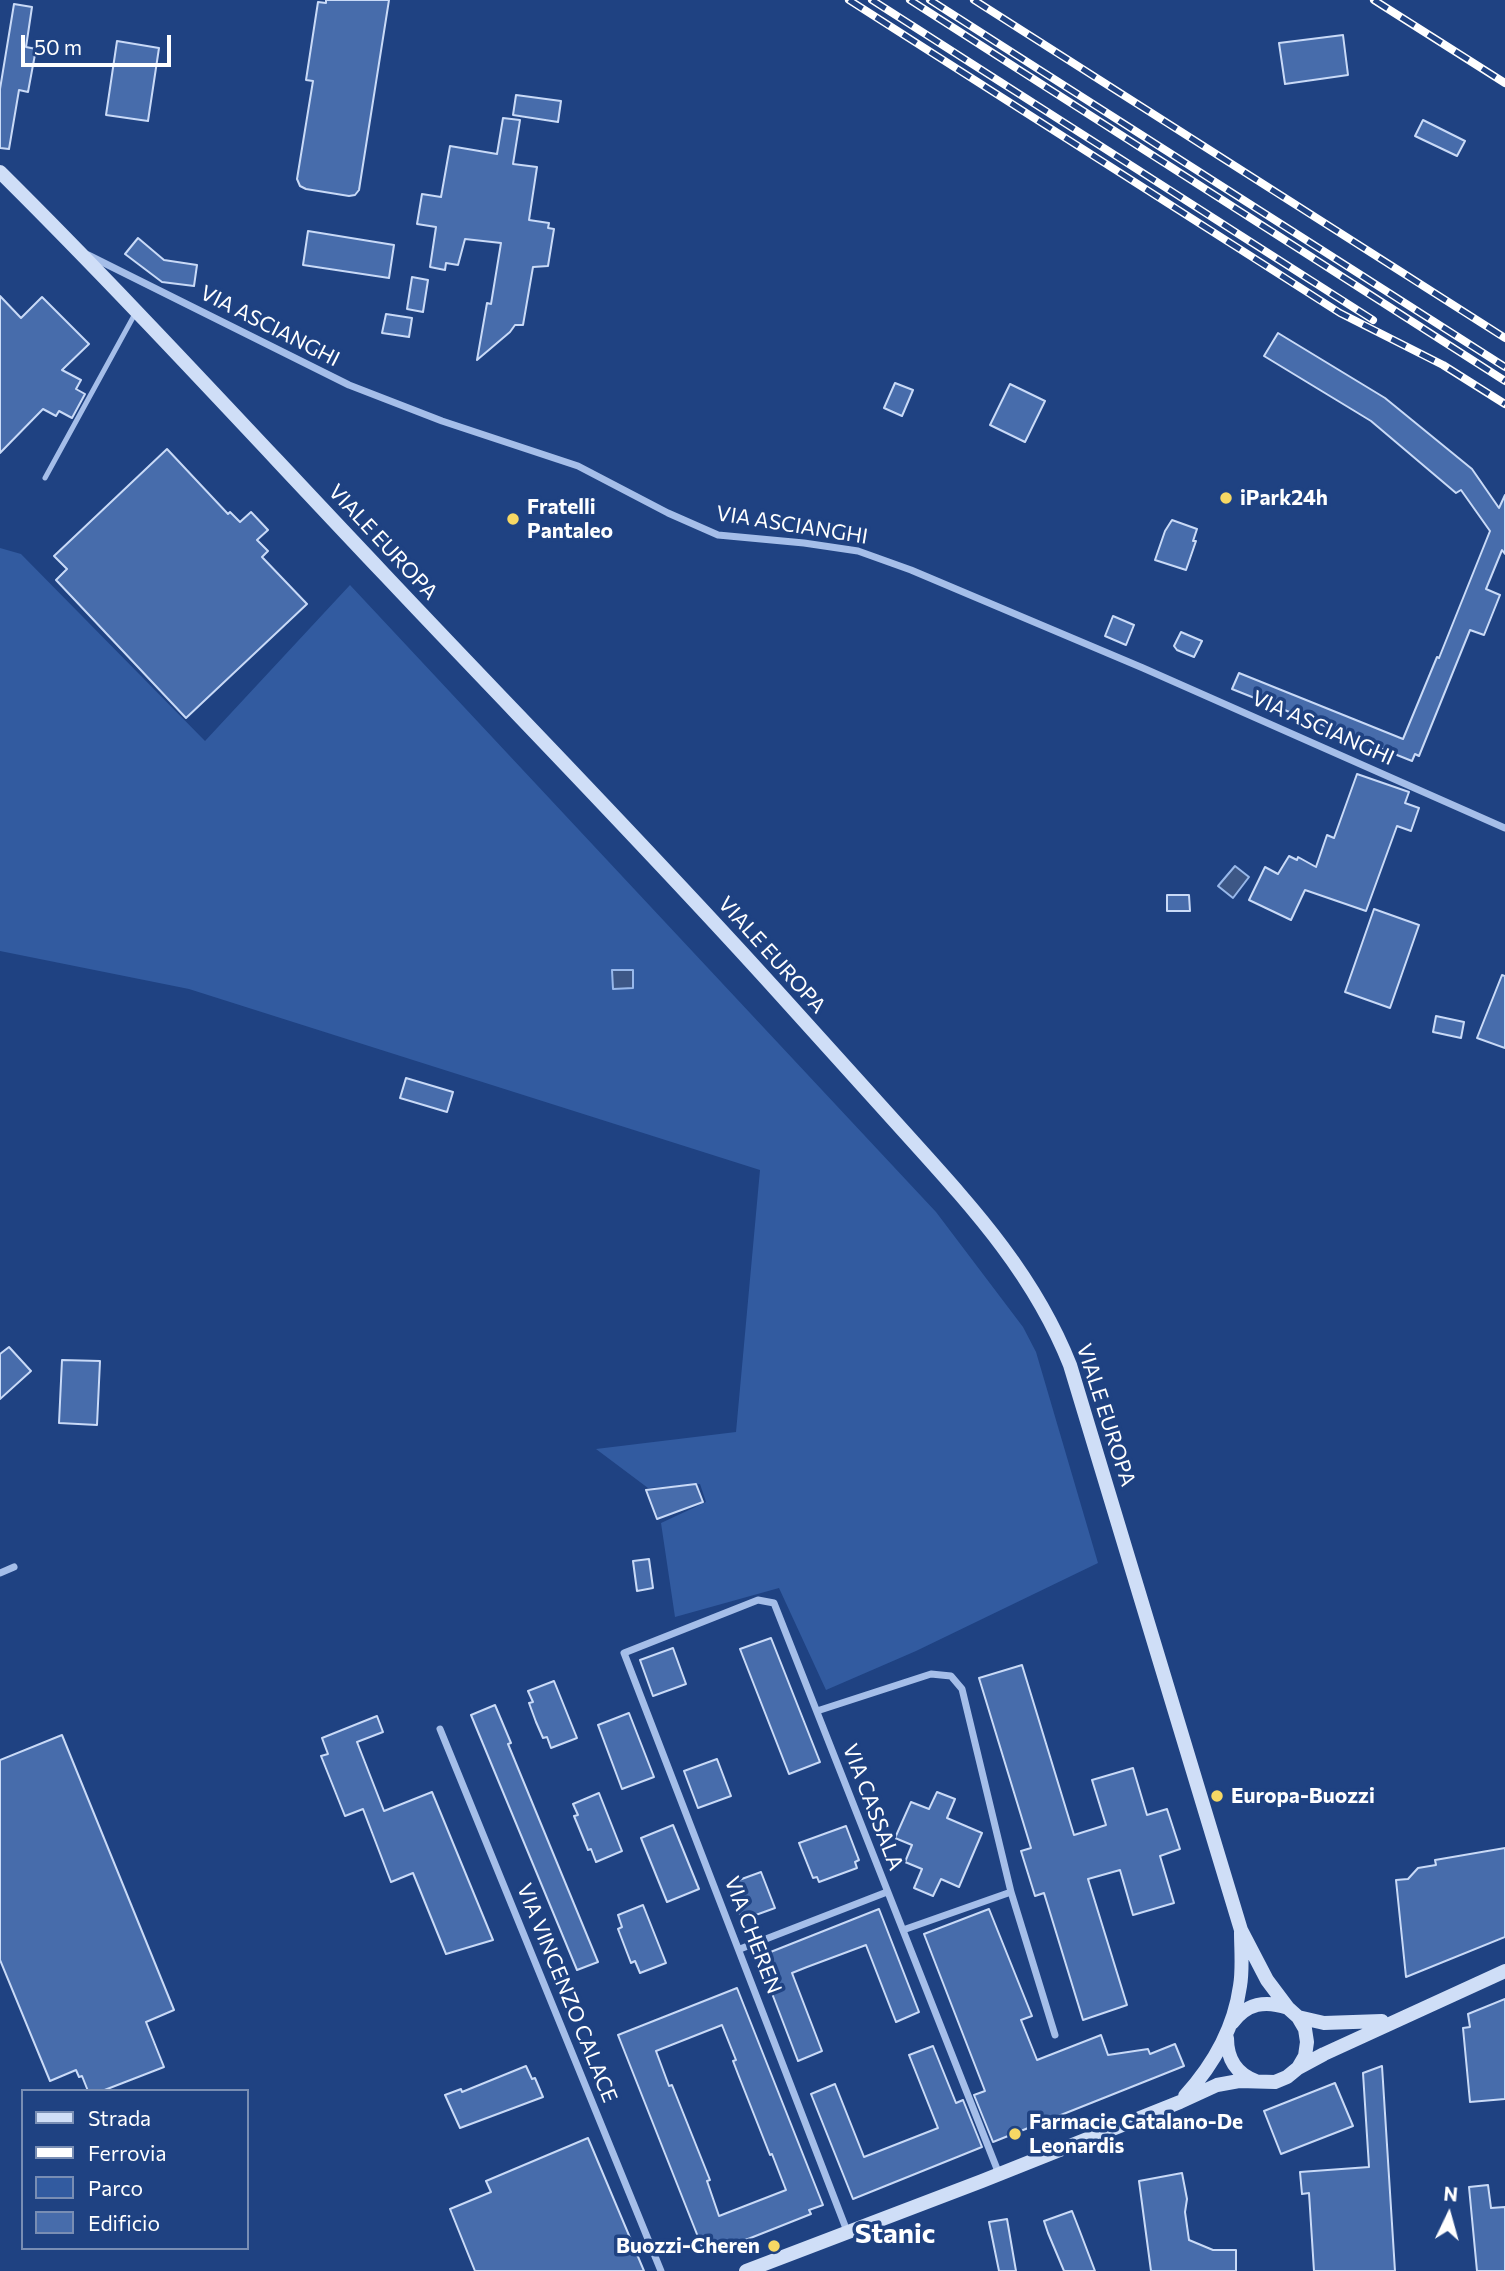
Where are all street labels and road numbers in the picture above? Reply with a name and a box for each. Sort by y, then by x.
street label: VIA ASCIANGHI [196,280,344,372]
street label: VIALE EUROPA [323,479,443,605]
street label: VIA ASCIANGHI [714,501,870,549]
street label: VIA ASCIANGHI [1248,685,1398,771]
street label: VIALE EUROPA [713,891,831,1019]
street label: VIALE EUROPA [1071,1340,1141,1490]
street label: VIA CASSALA [837,1740,909,1874]
street label: VIA CHEREN [719,1873,787,1997]
street label: VIA VINCENZO CALACE [511,1880,623,2106]

